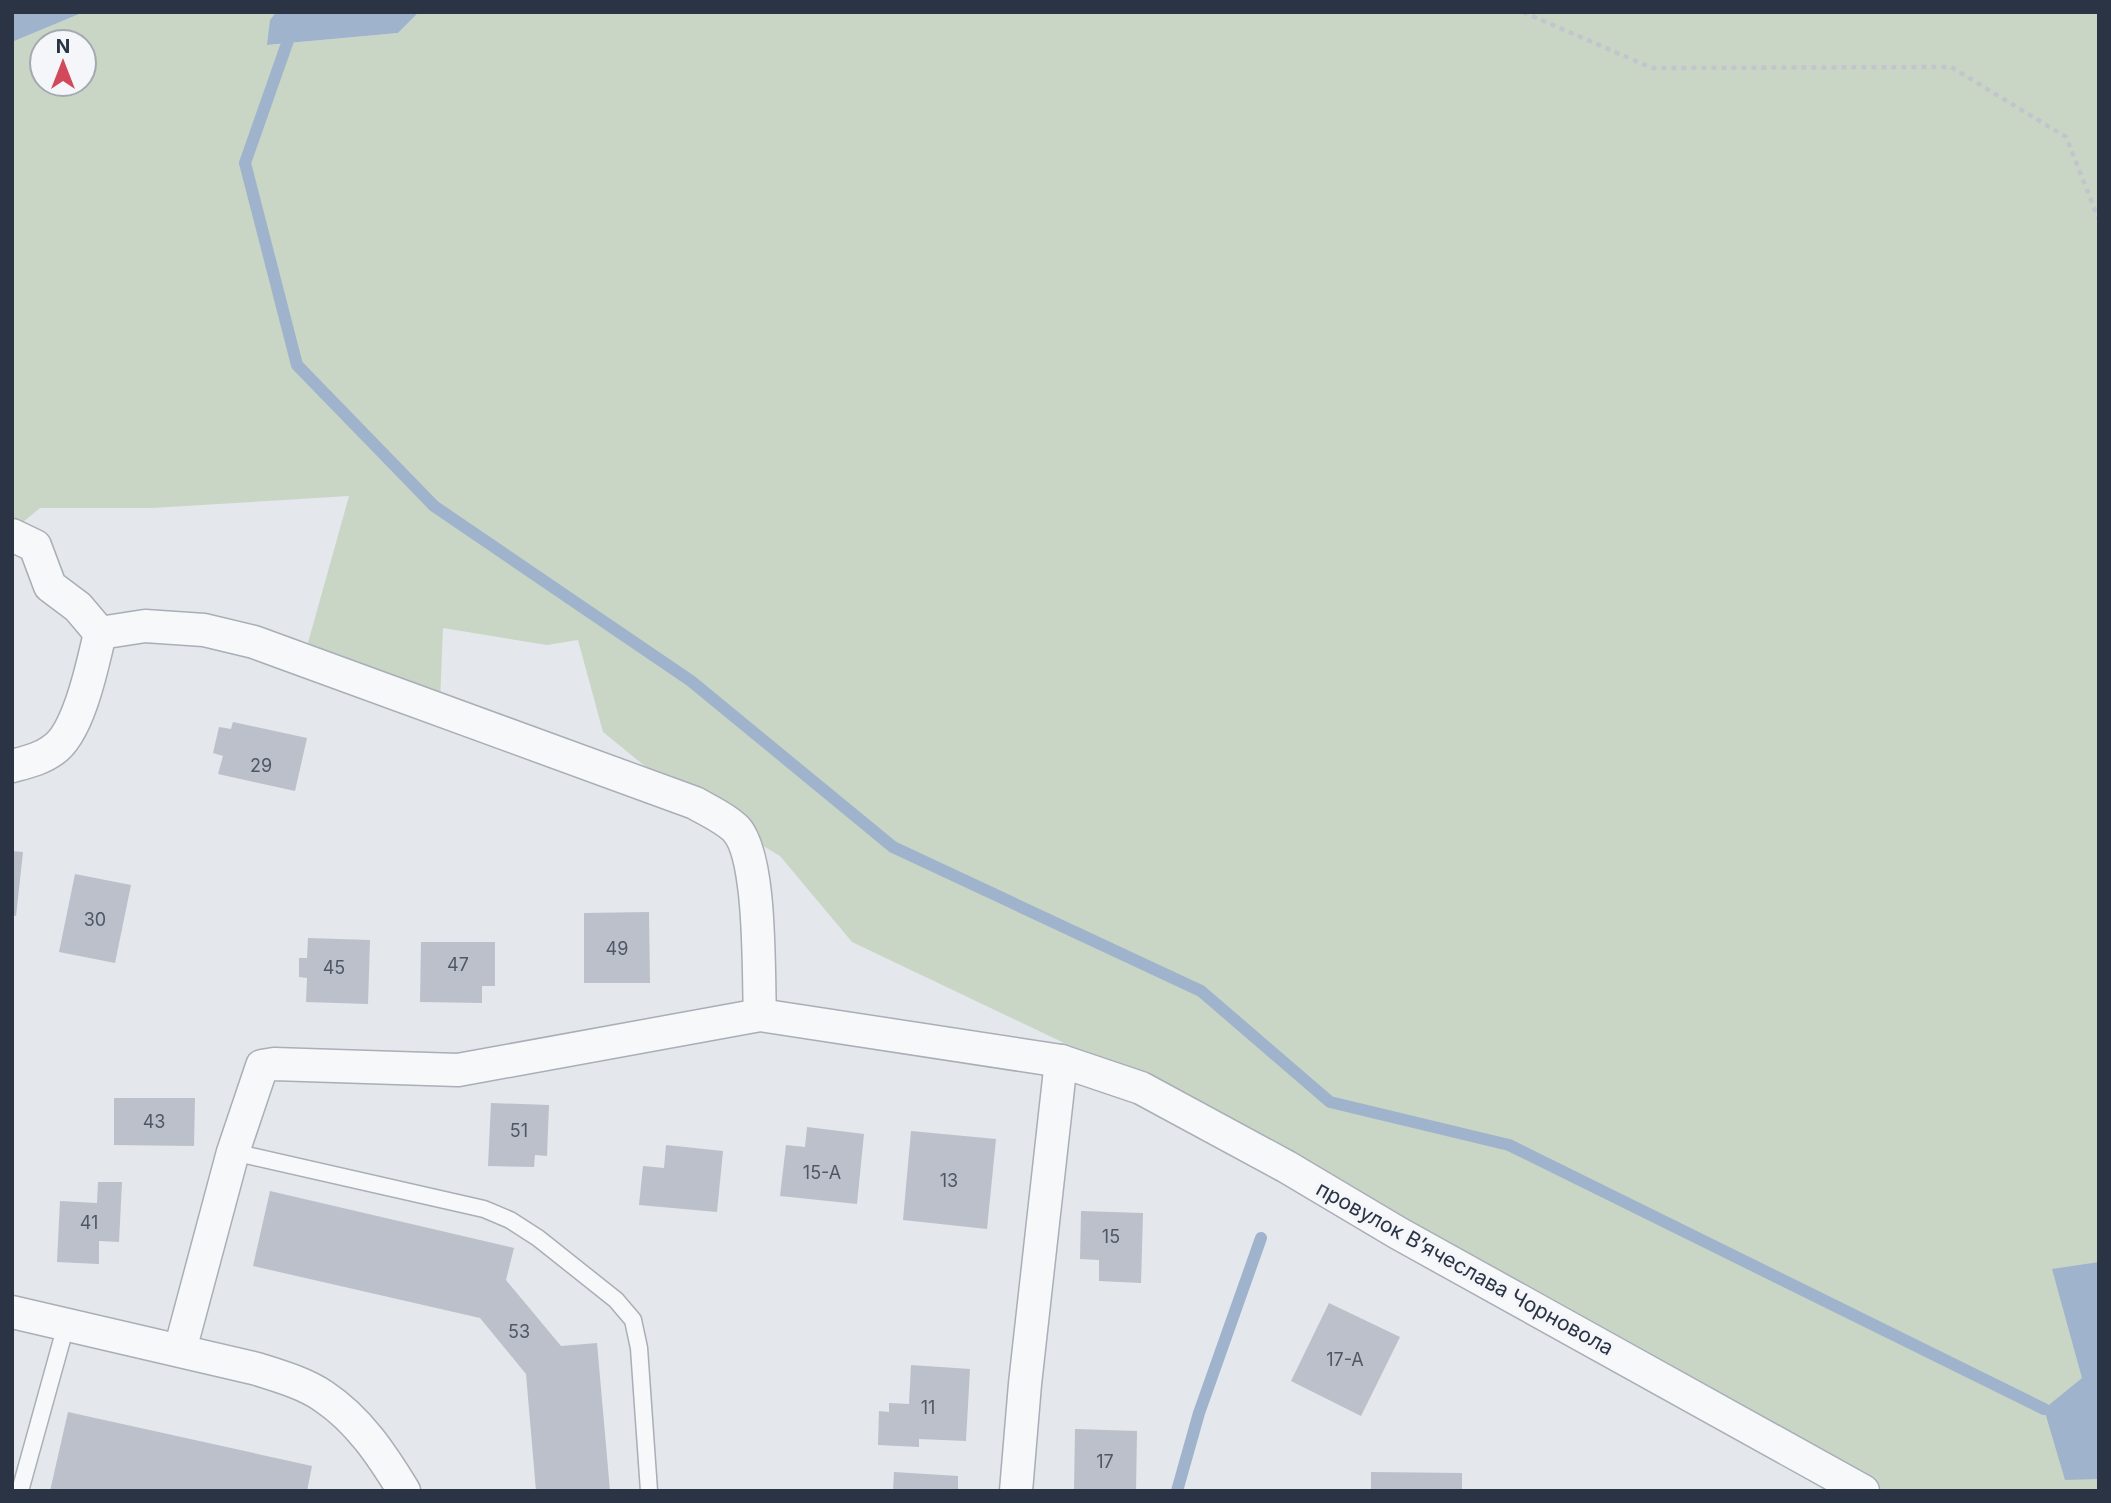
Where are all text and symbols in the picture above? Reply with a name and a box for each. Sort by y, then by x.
north arrow [28,28,98,98]
text: N [56,35,70,58]
house number: 29 [250,755,272,776]
house number: 30 [84,909,106,930]
house number: 49 [606,938,628,959]
house number: 47 [447,954,469,975]
house number: 45 [323,957,345,978]
house number: 43 [143,1111,165,1132]
house number: 51 [510,1120,528,1141]
house number: 15-А [803,1162,841,1183]
house number: 13 [940,1170,958,1191]
street label: провулок Вʼячеслава Чорновола [1312,1176,1618,1360]
house number: 41 [80,1212,98,1233]
house number: 15 [1102,1226,1120,1247]
house number: 53 [508,1321,530,1342]
house number: 17-А [1326,1349,1364,1370]
house number: 11 [921,1397,935,1418]
house number: 17 [1096,1451,1114,1472]

